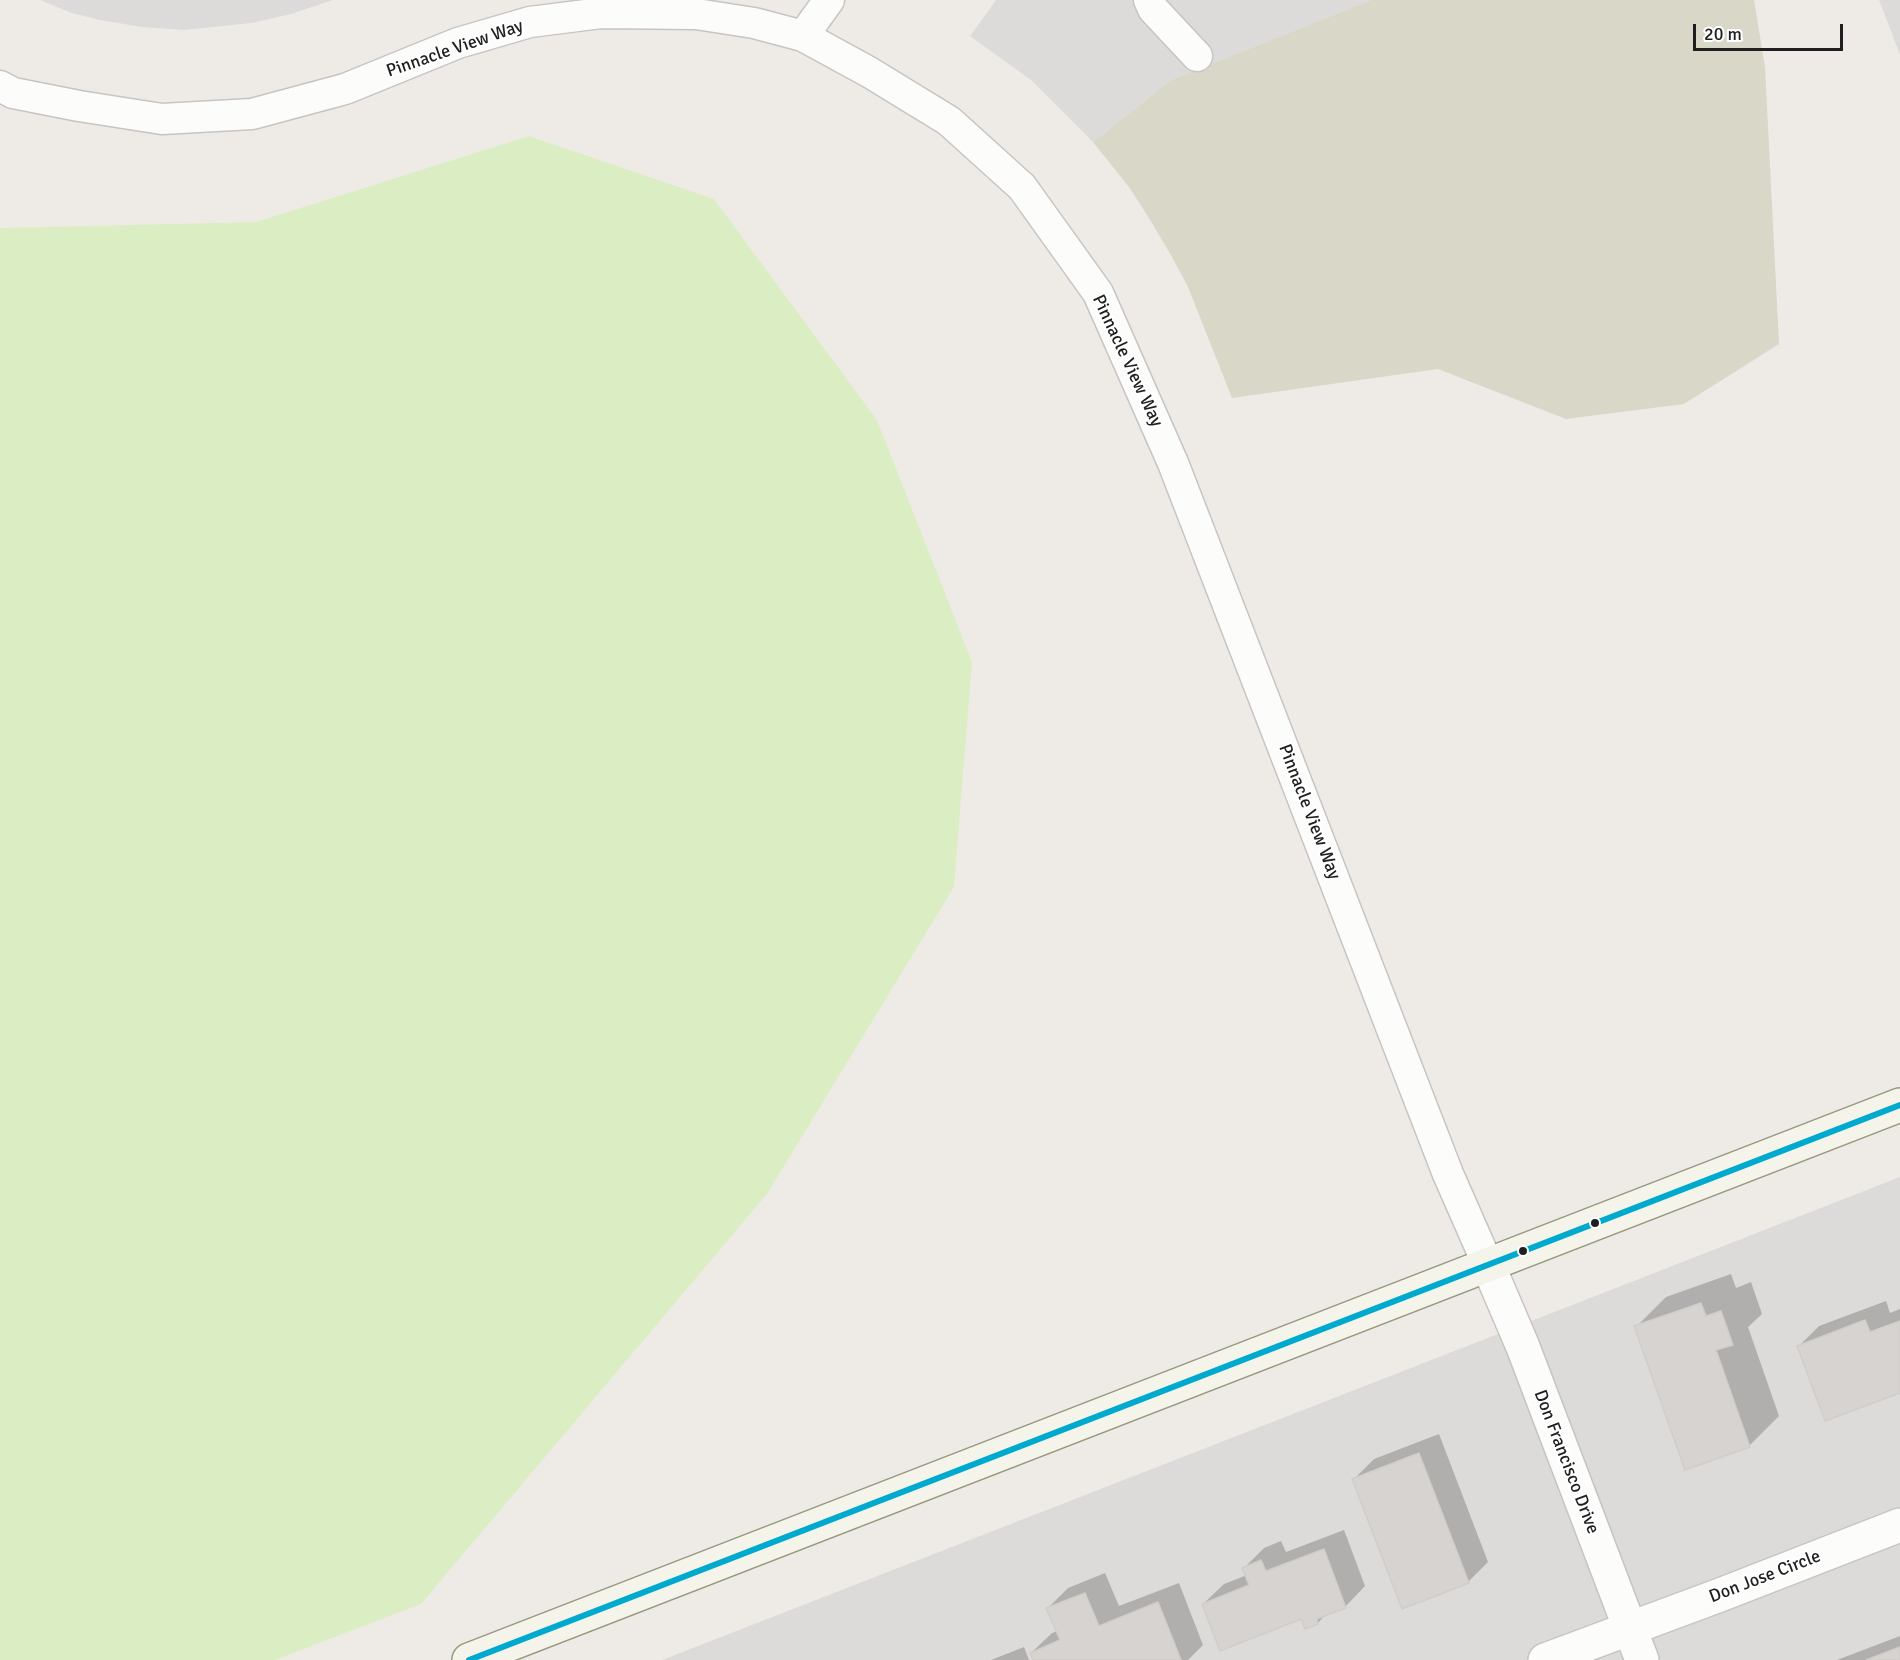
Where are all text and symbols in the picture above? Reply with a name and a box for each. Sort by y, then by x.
scale bar [1696,12,1846,50]
street label: Pinnacle View Way [384,15,526,83]
text: 20 m [1704,23,1742,45]
street label: Pinnacle View Way [1087,292,1167,430]
street label: Pinnacle View Way [1273,741,1345,883]
unlabelled marker [1589,1217,1601,1229]
unlabelled marker [1517,1245,1529,1257]
street label: Don Francisco Drive [1529,1387,1603,1537]
street label: Don Jose Circle [1706,1546,1824,1608]

